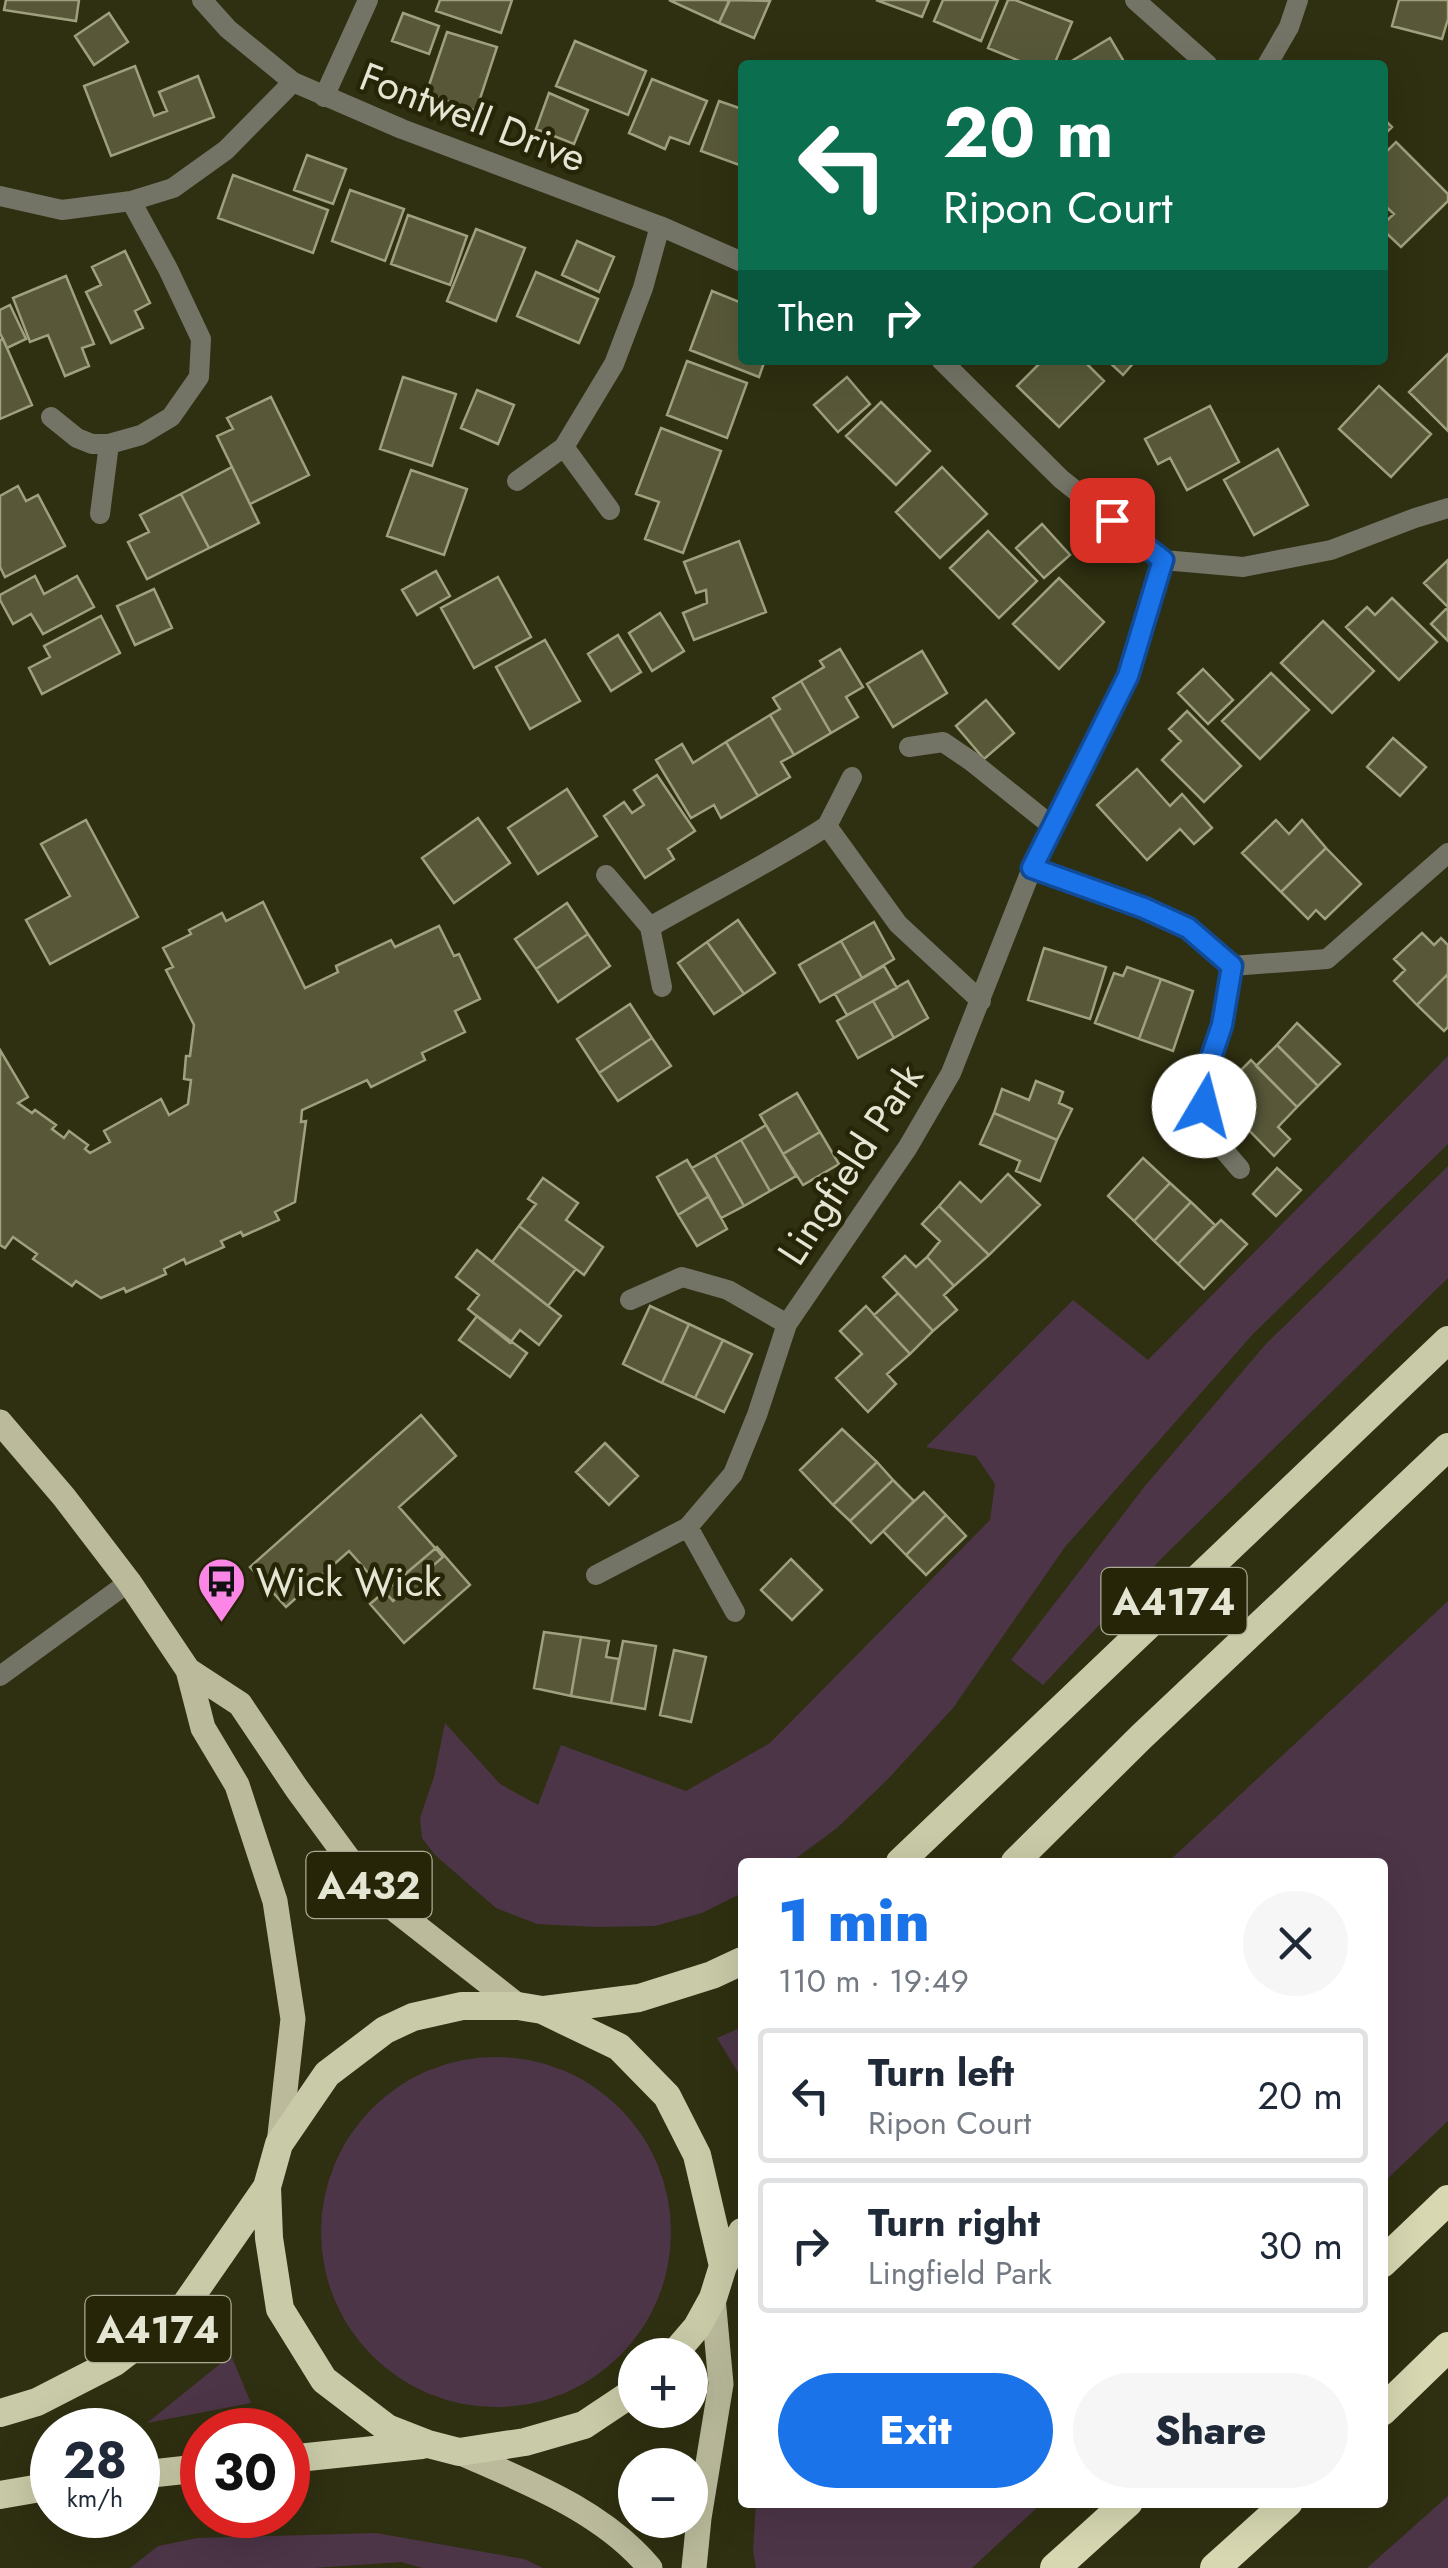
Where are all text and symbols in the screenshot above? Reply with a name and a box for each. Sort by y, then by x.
street label: Fontwell Drive [352,47,594,187]
text: 20 m [943,82,1114,183]
icon: left [778,100,908,230]
text: Ripon Court [943,175,1173,240]
text: Then [778,290,855,345]
icon: right [875,290,930,345]
pin [1070,478,1155,563]
icon: arrive [1085,493,1140,548]
street label: Lingfield Park [763,1051,937,1276]
position arrow [1152,1054,1256,1158]
place label: Wick Wick [256,1553,442,1611]
bus stop icon: Wick Wick [195,1556,247,1624]
road number: A4174 [1102,1568,1246,1634]
road number: A432 [306,1852,432,1918]
text: 1 min [778,1877,930,1964]
button: close [1243,1891,1348,1996]
text: 110 m · 19:49 [778,1958,969,2004]
text: Turn left [868,2045,1014,2100]
icon: left [783,2068,838,2123]
text: 20 m [1258,2068,1343,2123]
text: Ripon Court [868,2100,1031,2146]
text: Turn right [868,2195,1040,2250]
icon: right [783,2218,838,2273]
text: 30 m [1258,2218,1343,2273]
text: Lingfield Park [868,2250,1052,2296]
road number: A4174 [86,2296,230,2362]
map controls [618,2338,708,2538]
button: + [618,2338,708,2428]
button: Exit [778,2373,1053,2488]
button: Share [1073,2373,1348,2488]
speed limit sign: 30 [180,2408,310,2538]
text: 28 [63,2424,127,2497]
button: − [618,2448,708,2538]
text: km/h [67,2480,123,2516]

